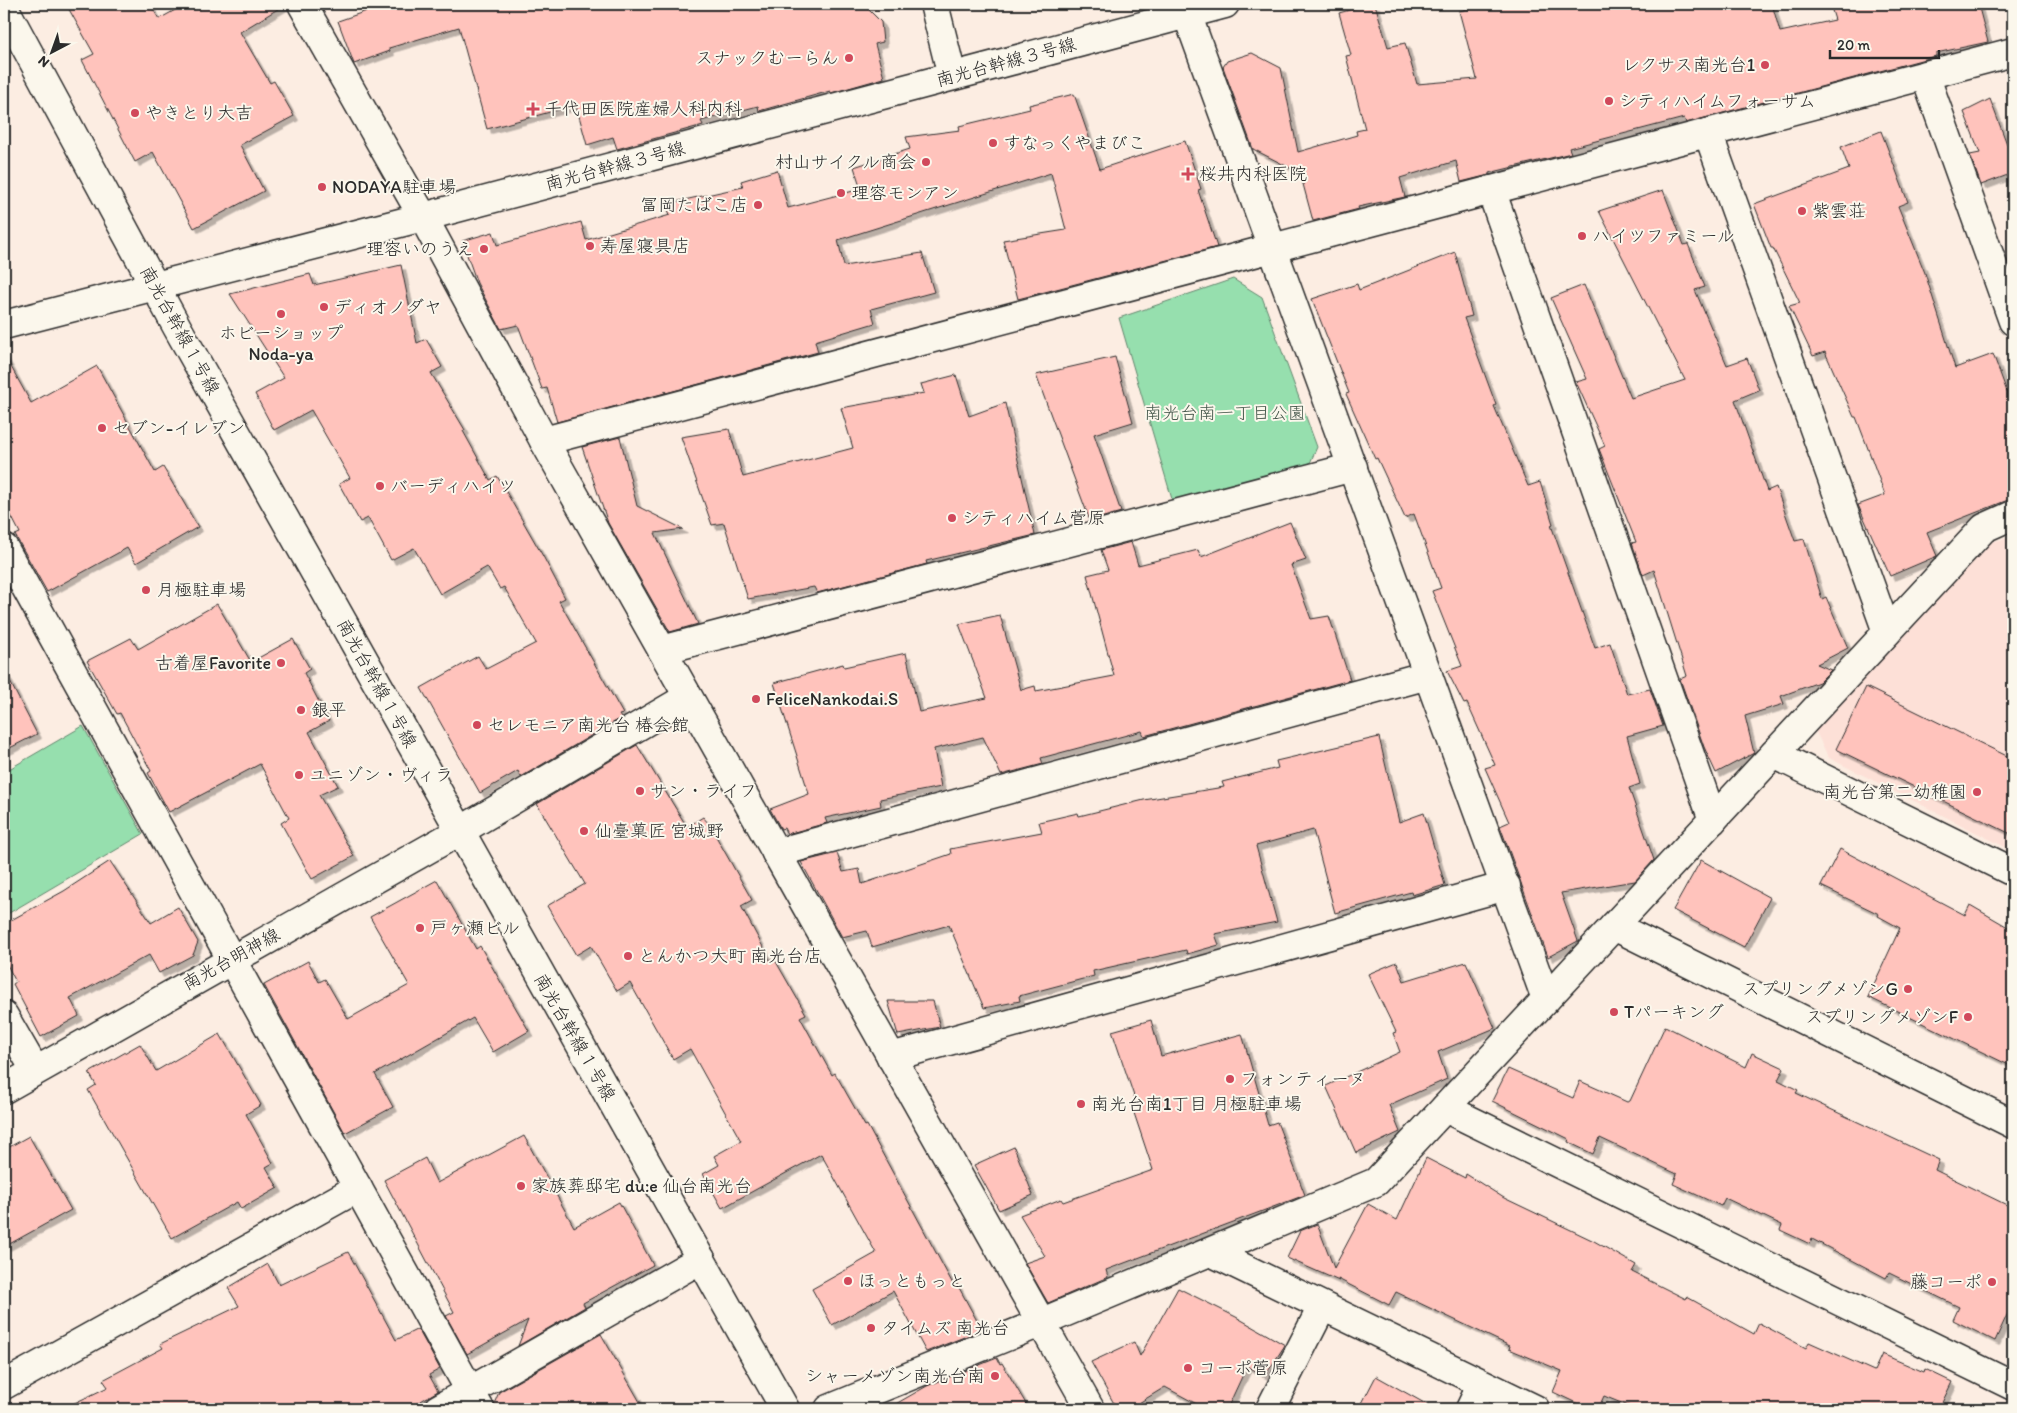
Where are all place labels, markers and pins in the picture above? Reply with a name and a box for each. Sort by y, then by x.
place label: スナックむーらん [695,47,839,69]
marker: スナックむーらん [843,52,855,64]
place label: レクサス南光台1 [1622,54,1755,76]
marker: レクサス南光台1 [1759,59,1771,71]
place label: シティハイムフォーサム [1619,90,1816,112]
marker: シティハイムフォーサム [1603,95,1615,107]
place label: 千代田医院産婦人科内科 [544,98,742,120]
place label: やきとり大吉 [145,102,253,124]
marker: 千代田医院産婦人科内科 [526,102,540,116]
marker: やきとり大吉 [129,107,141,119]
place label: すなっくやまびこ [1003,132,1146,154]
marker: すなっくやまびこ [987,137,999,149]
place label: 村山サイクル商会 [775,151,916,173]
marker: 村山サイクル商会 [920,156,932,168]
place label: 桜井内科医院 [1199,163,1307,185]
marker: 桜井内科医院 [1181,167,1195,181]
place label: NODAYA駐車場 [332,176,456,198]
marker: NODAYA駐車場 [316,181,328,193]
place label: 理容モンアン [851,182,959,204]
marker: 理容モンアン [835,187,847,199]
place label: 冨岡たばこ店 [640,194,748,216]
marker: 冨岡たばこ店 [752,199,764,211]
place label: 紫雲荘 [1812,200,1866,222]
marker: 紫雲荘 [1796,205,1808,217]
place label: ハイツファミール [1592,225,1735,247]
marker: ハイツファミール [1576,230,1588,242]
place label: 寿屋寝具店 [600,235,690,257]
place label: 理容いのうえ [366,238,474,260]
marker: 寿屋寝具店 [584,240,596,252]
marker: 理容いのうえ [478,243,490,255]
place label: ディオノダヤ [334,296,442,318]
marker: ディオノダヤ [318,301,330,313]
marker: ホビーショップ Noda-ya [275,308,287,320]
place label: ホビーショップ Noda-ya [219,322,343,365]
place label: セブン-イレブン [112,417,245,439]
marker: セブン-イレブン [96,422,108,434]
place label: バーディハイツ [390,475,516,497]
marker: バーディハイツ [374,480,386,492]
place label: シティハイム菅原 [962,507,1105,529]
marker: シティハイム菅原 [946,512,958,524]
place label: 月極駐車場 [156,579,246,601]
marker: 月極駐車場 [140,584,152,596]
place label: 古着屋Favorite [155,652,271,674]
marker: 古着屋Favorite [275,657,287,669]
place label: FeliceNankodai.S [766,688,898,710]
marker: FeliceNankodai.S [750,693,762,705]
place label: 銀平 [311,699,347,721]
marker: 銀平 [295,704,307,716]
place label: セレモニア南光台 椿会館 [487,714,689,736]
marker: セレモニア南光台 椿会館 [471,719,483,731]
place label: ユニゾン・ヴィラ [309,764,453,786]
marker: ユニゾン・ヴィラ [293,769,305,781]
place label: サン・ライフ [650,780,757,802]
place label: 南光台第二幼稚園 [1823,781,1967,803]
marker: サン・ライフ [634,785,646,797]
marker: 南光台第二幼稚園 [1971,786,1983,798]
place label: 仙臺菓匠 宮城野 [594,820,724,842]
marker: 仙臺菓匠 宮城野 [578,825,590,837]
place label: 戸ヶ瀬ビル [430,917,520,939]
marker: 戸ヶ瀬ビル [414,922,426,934]
place label: とんかつ大町 南光台店 [638,945,822,967]
marker: とんかつ大町 南光台店 [622,950,634,962]
place label: スプリングメゾンG [1742,978,1898,1000]
marker: スプリングメゾンG [1902,983,1914,995]
place label: Tパーキング [1624,1001,1724,1023]
marker: Tパーキング [1608,1006,1620,1018]
place label: スプリングメゾンF [1805,1006,1959,1028]
marker: スプリングメゾンF [1962,1011,1974,1023]
place label: フォンティーヌ [1240,1068,1366,1090]
marker: フォンティーヌ [1224,1073,1236,1085]
place label: 南光台南1丁目 月極駐車場 [1091,1093,1301,1115]
marker: 南光台南1丁目 月極駐車場 [1075,1098,1087,1110]
place label: 家族葬邸宅 du:e 仙台南光台 [531,1175,752,1197]
marker: 家族葬邸宅 du:e 仙台南光台 [515,1180,527,1192]
place label: ほっともっと [858,1270,966,1292]
place label: 藤コーポ [1910,1271,1982,1293]
marker: ほっともっと [842,1275,854,1287]
marker: 藤コーポ [1986,1276,1998,1288]
place label: タイムズ 南光台 [881,1317,1010,1339]
marker: タイムズ 南光台 [865,1322,877,1334]
place label: コーポ菅原 [1198,1357,1288,1379]
marker: コーポ菅原 [1182,1362,1194,1374]
place label: シャーメゾン南光台南 [805,1365,985,1387]
marker: シャーメゾン南光台南 [989,1370,1001,1382]

